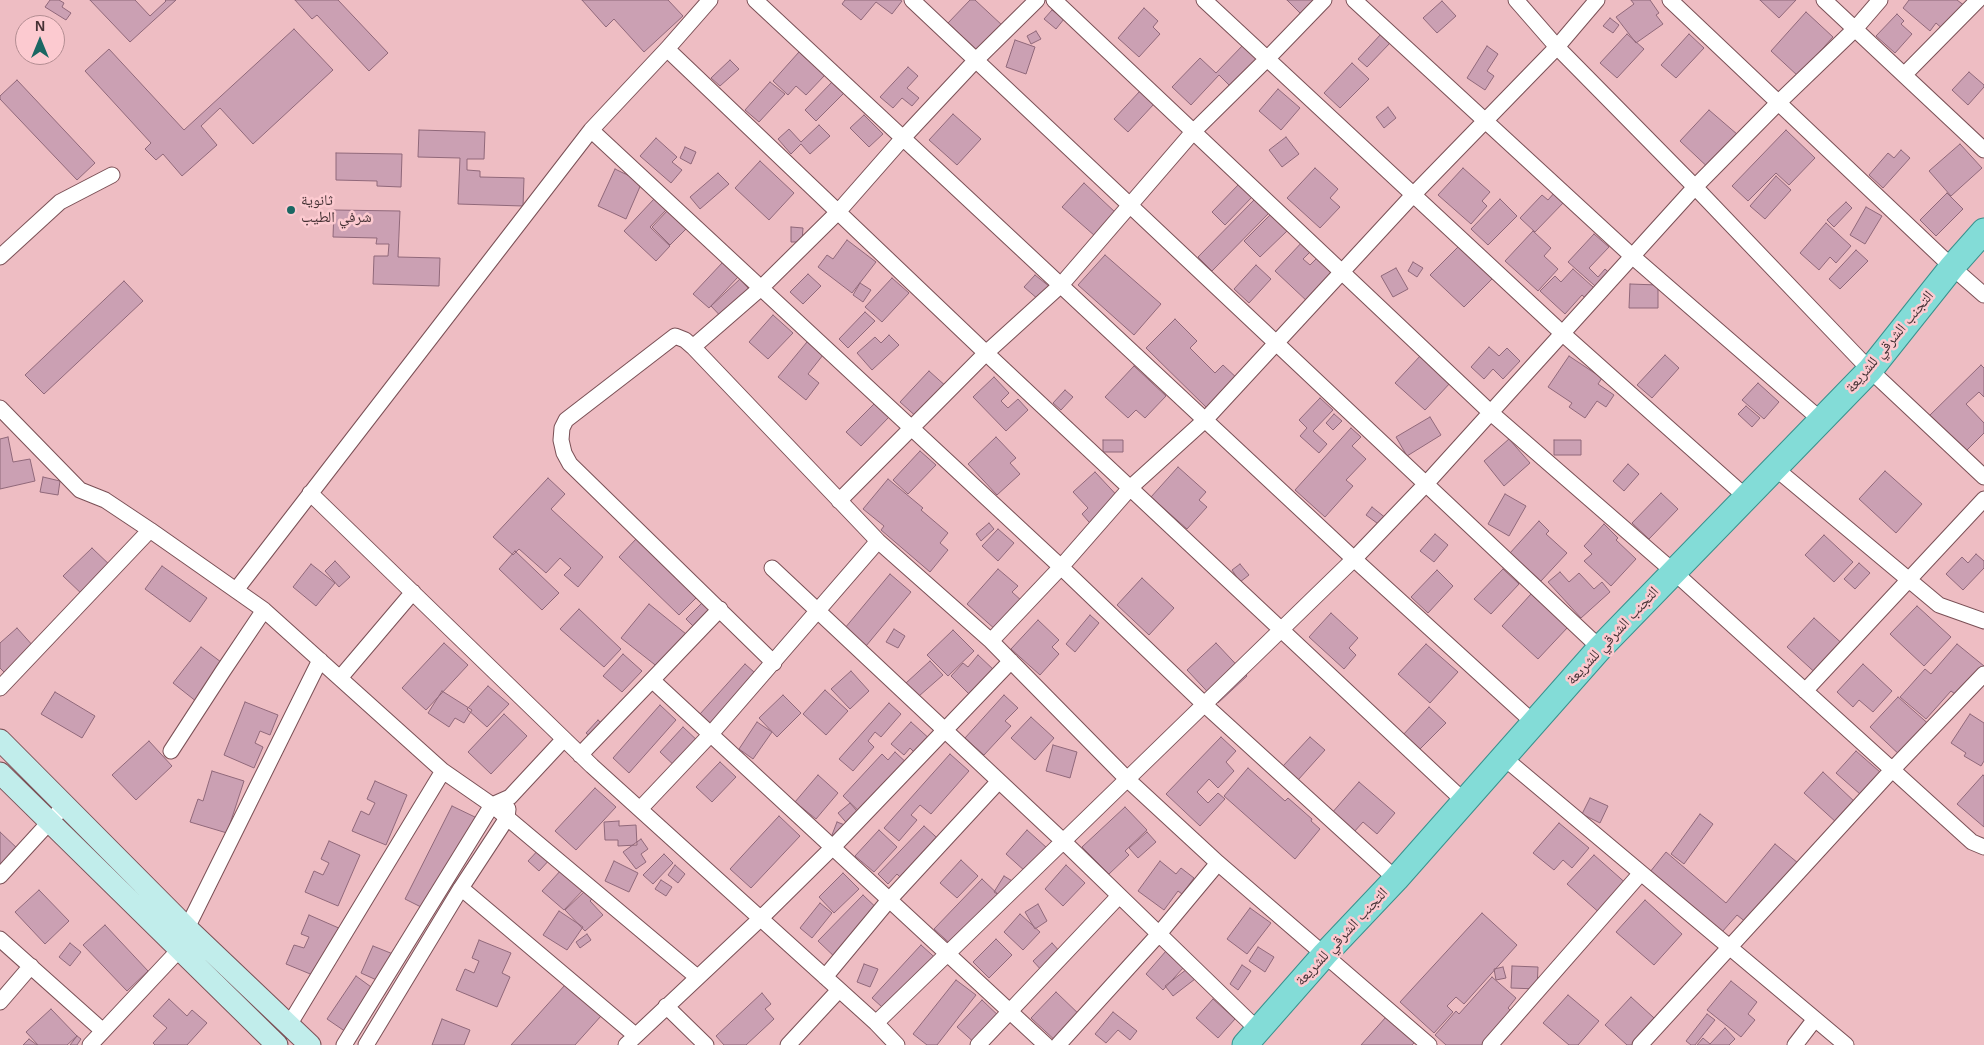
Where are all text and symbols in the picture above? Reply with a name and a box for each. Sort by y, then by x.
north arrow [15,15,65,65]
text: N [35,18,45,34]
place label: ثانوية شرفي الطيب [301,192,372,227]
marker: ثانوية شرفي الطيب [285,204,297,216]
street label: التجنب الشرقي للشريعة [1842,287,1938,397]
street label: التجنب الشرقي للشريعة [1563,583,1663,689]
street label: التجنب الشرقي للشريعة [1292,884,1392,990]

